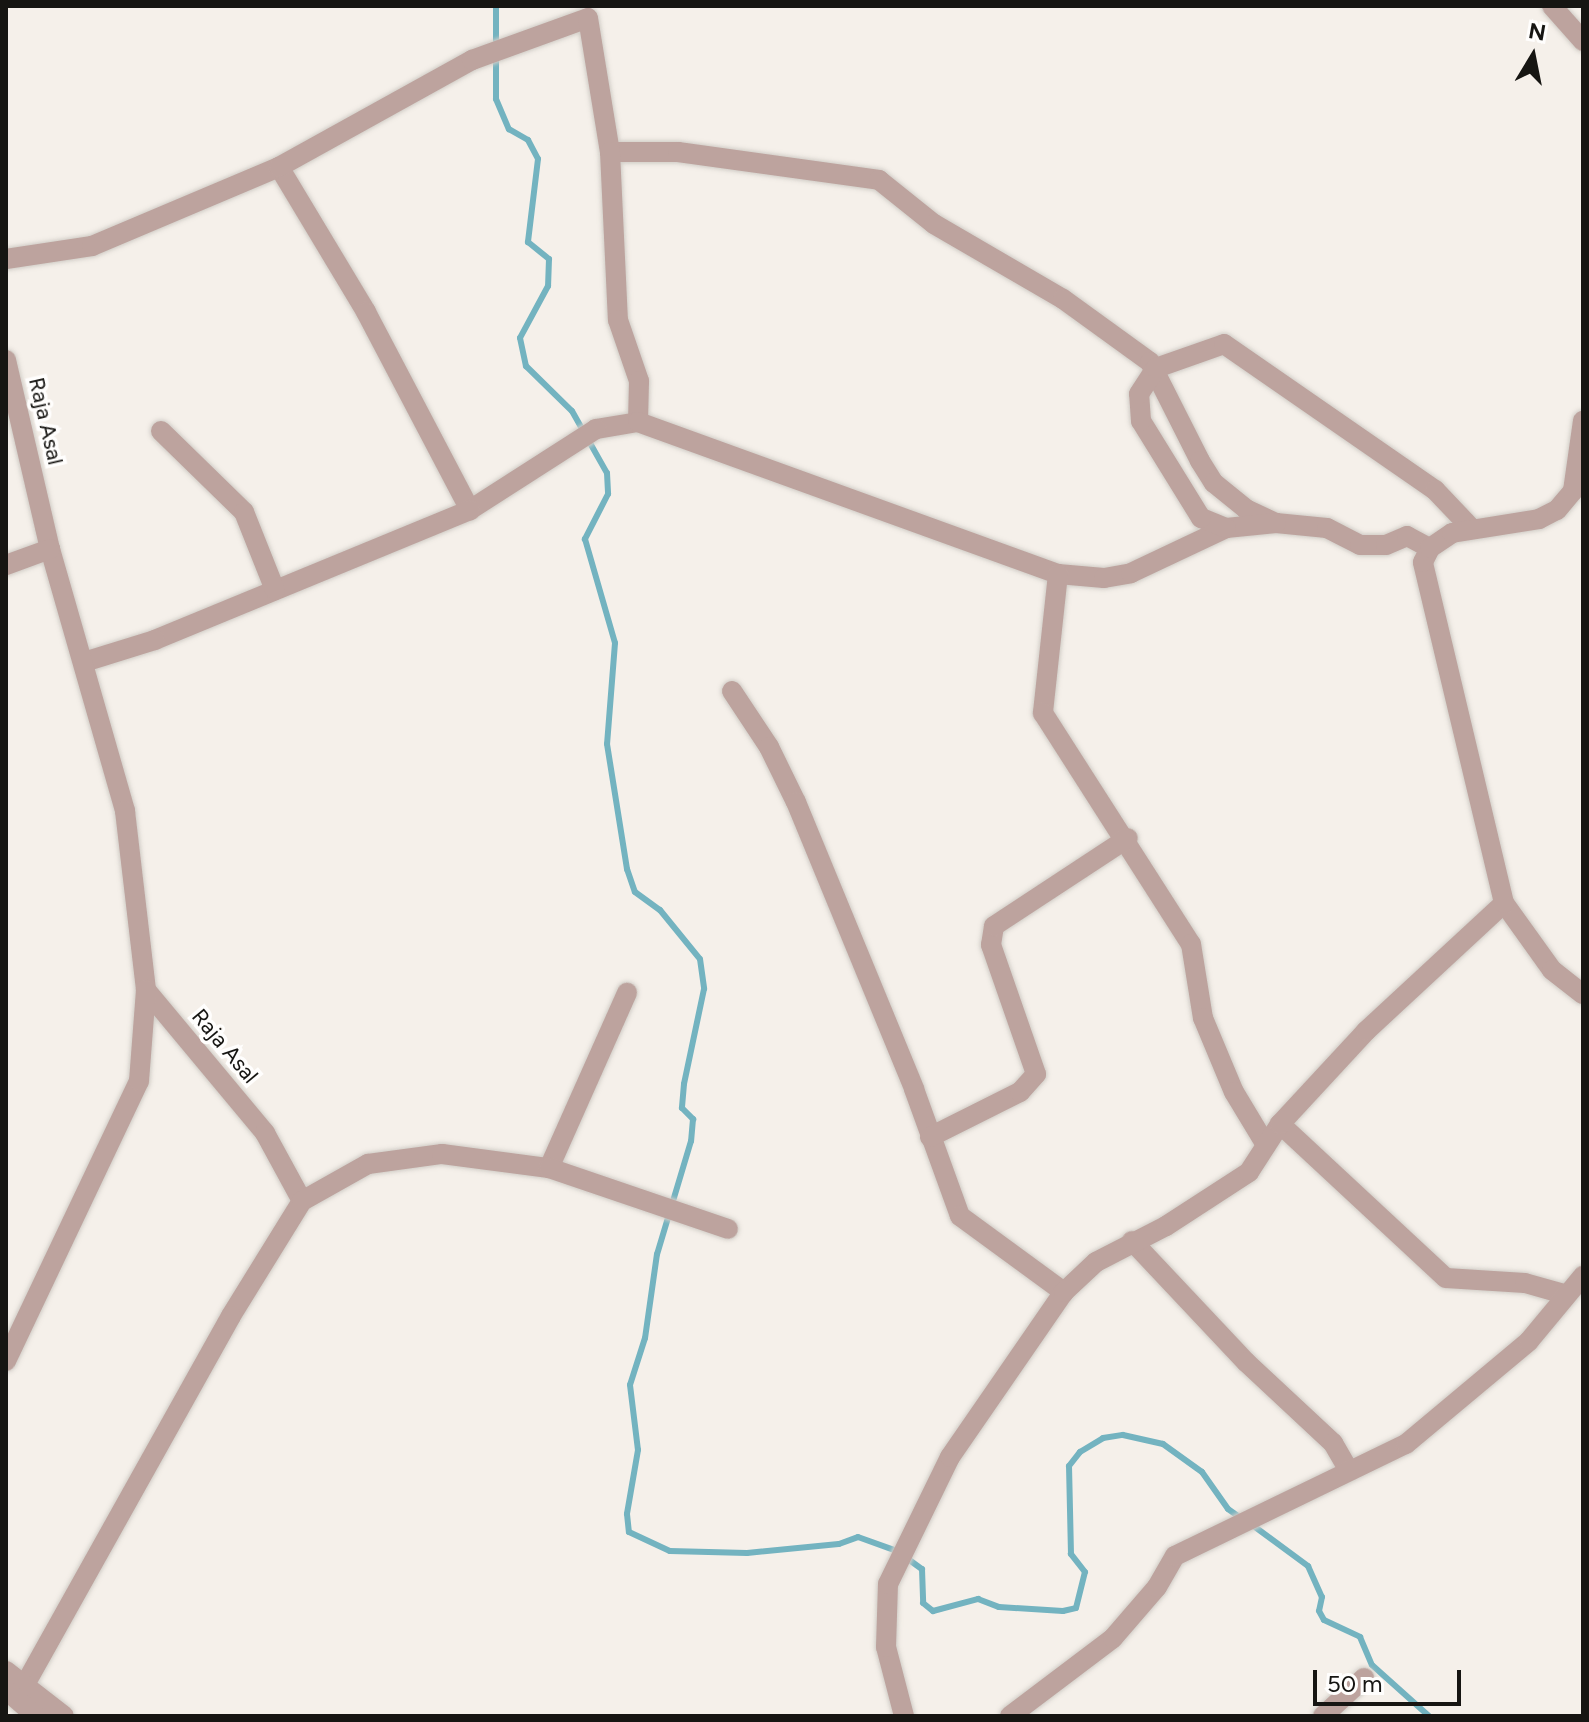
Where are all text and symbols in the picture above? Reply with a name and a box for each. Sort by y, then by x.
north arrow [1493,16,1573,96]
text: N [1527,17,1548,47]
street label: Raja Asal [23,375,69,467]
street label: Raja Asal [186,1004,264,1088]
scale bar [1317,1654,1465,1704]
text: 50 m [1327,1669,1383,1698]

